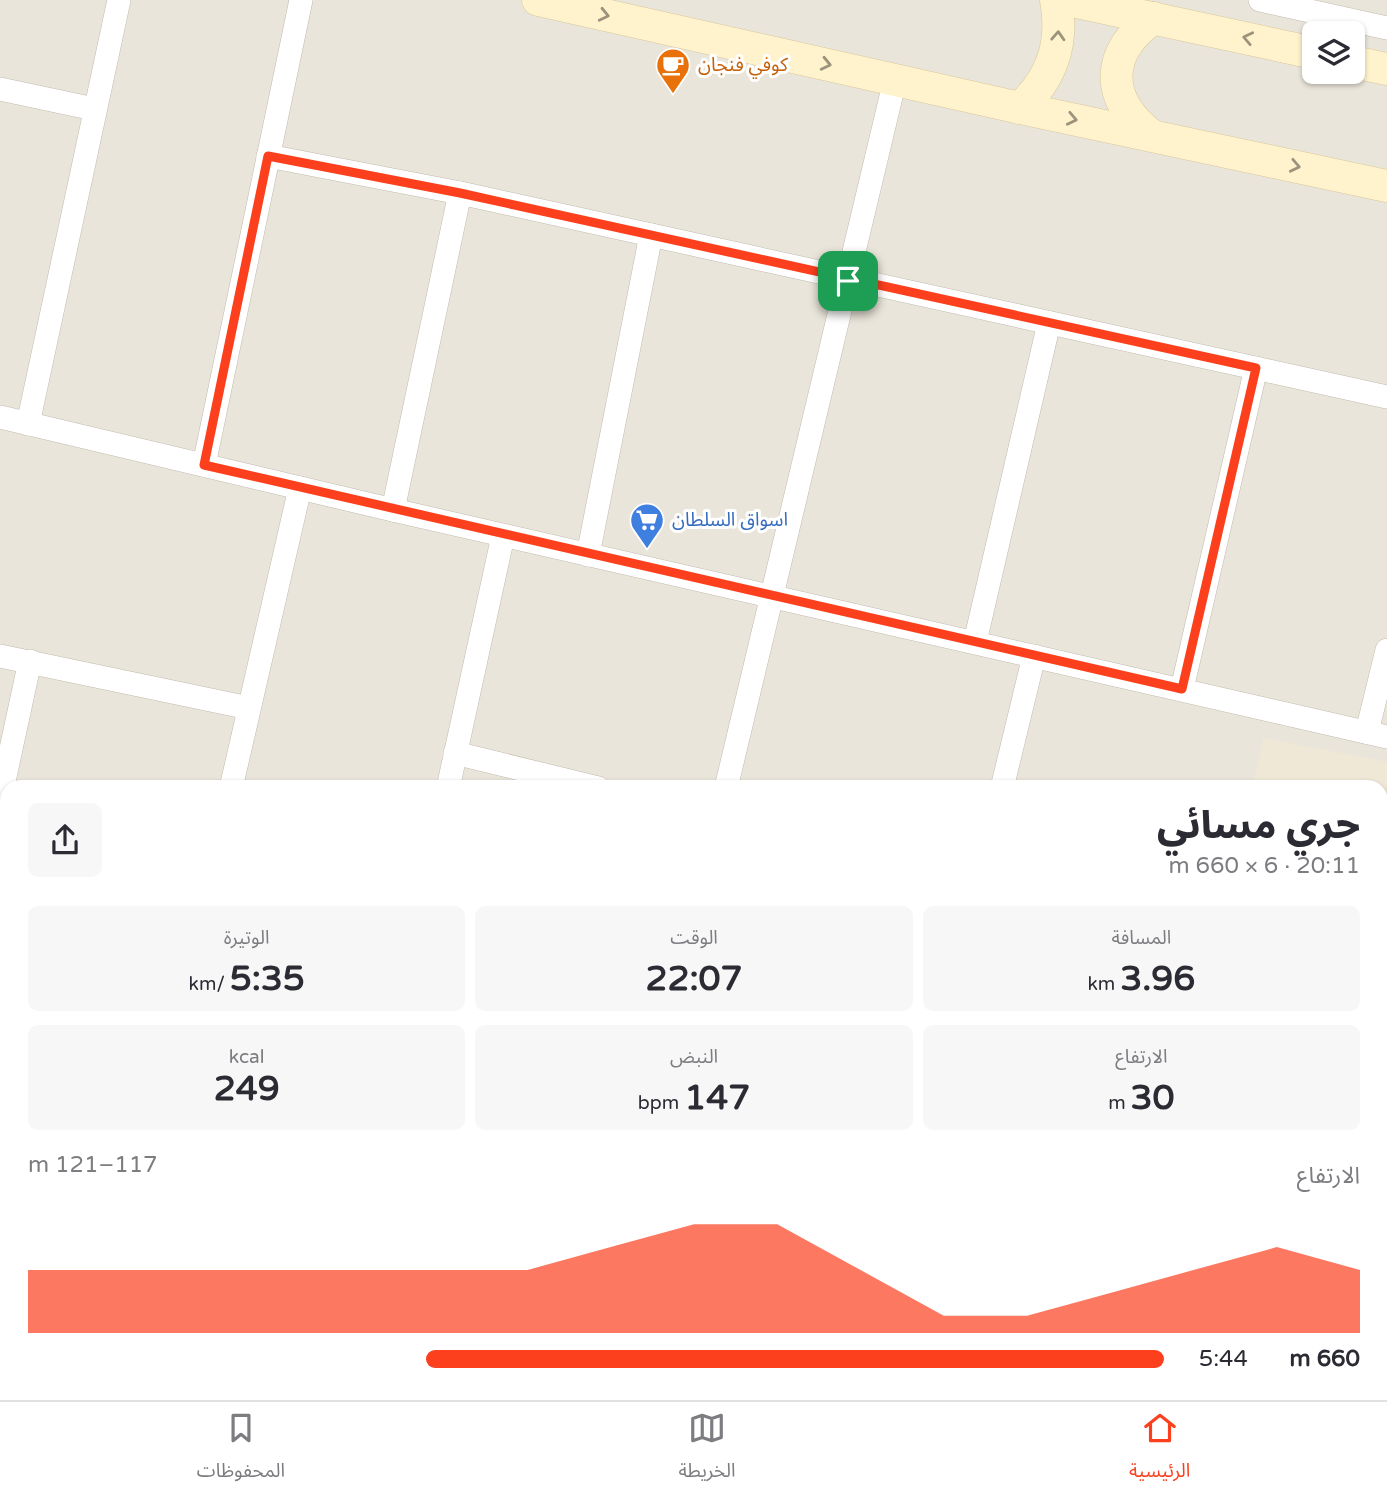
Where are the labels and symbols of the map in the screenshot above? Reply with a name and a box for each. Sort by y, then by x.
one-way arrow [598,7,610,21]
one-way arrow [1051,30,1066,41]
one-way arrow [1242,32,1254,47]
cafe icon: كوفي فنجان [654,46,692,95]
place label: كوفي فنجان [698,54,789,79]
one-way arrow [820,56,832,71]
one-way arrow [1066,111,1078,126]
one-way arrow [1289,158,1301,173]
pin [818,251,878,311]
supermarket icon: اسواق السلطان [628,501,666,550]
place label: اسواق السلطان [672,509,788,531]

